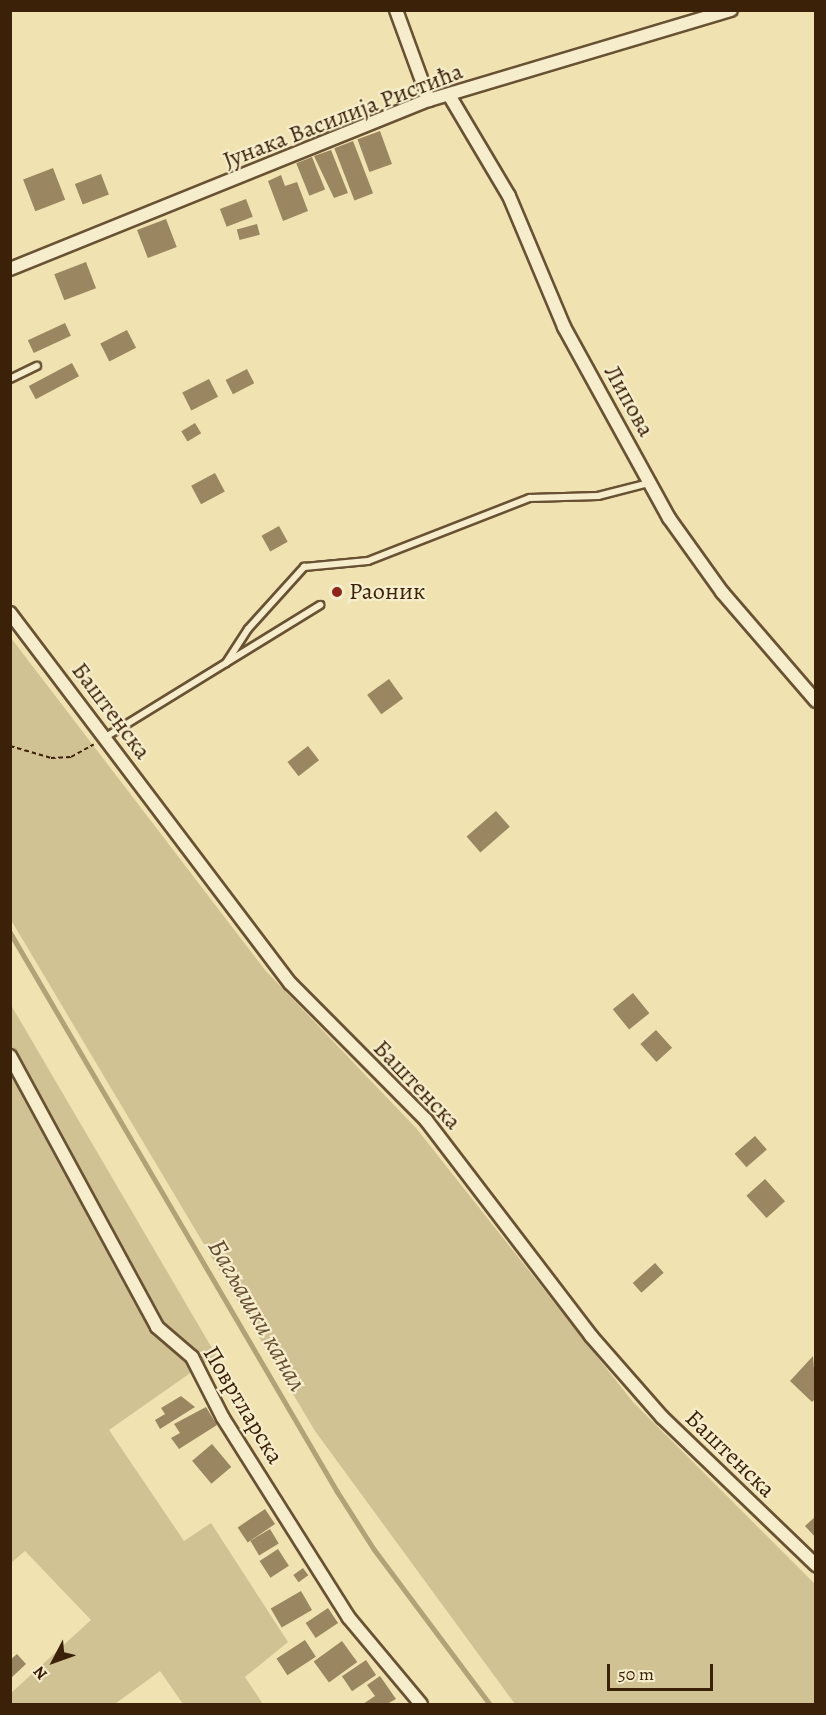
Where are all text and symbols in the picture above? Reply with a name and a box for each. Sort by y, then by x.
street label: Јунака Василија Ристића [219,57,467,175]
street label: Липова [598,360,660,442]
place label: Раоник [349,578,425,606]
marker: Раоник [330,585,344,599]
street label: Баштенска [65,657,157,765]
street label: Баштенска [367,1034,467,1136]
water label: Багљашки канал [201,1233,313,1397]
street label: Повртларска [197,1341,289,1469]
street label: Баштенска [679,1404,781,1504]
north arrow [24,1631,84,1691]
scale bar [610,1652,716,1690]
text: N [28,1661,53,1684]
text: 50 m [618,1662,654,1686]

